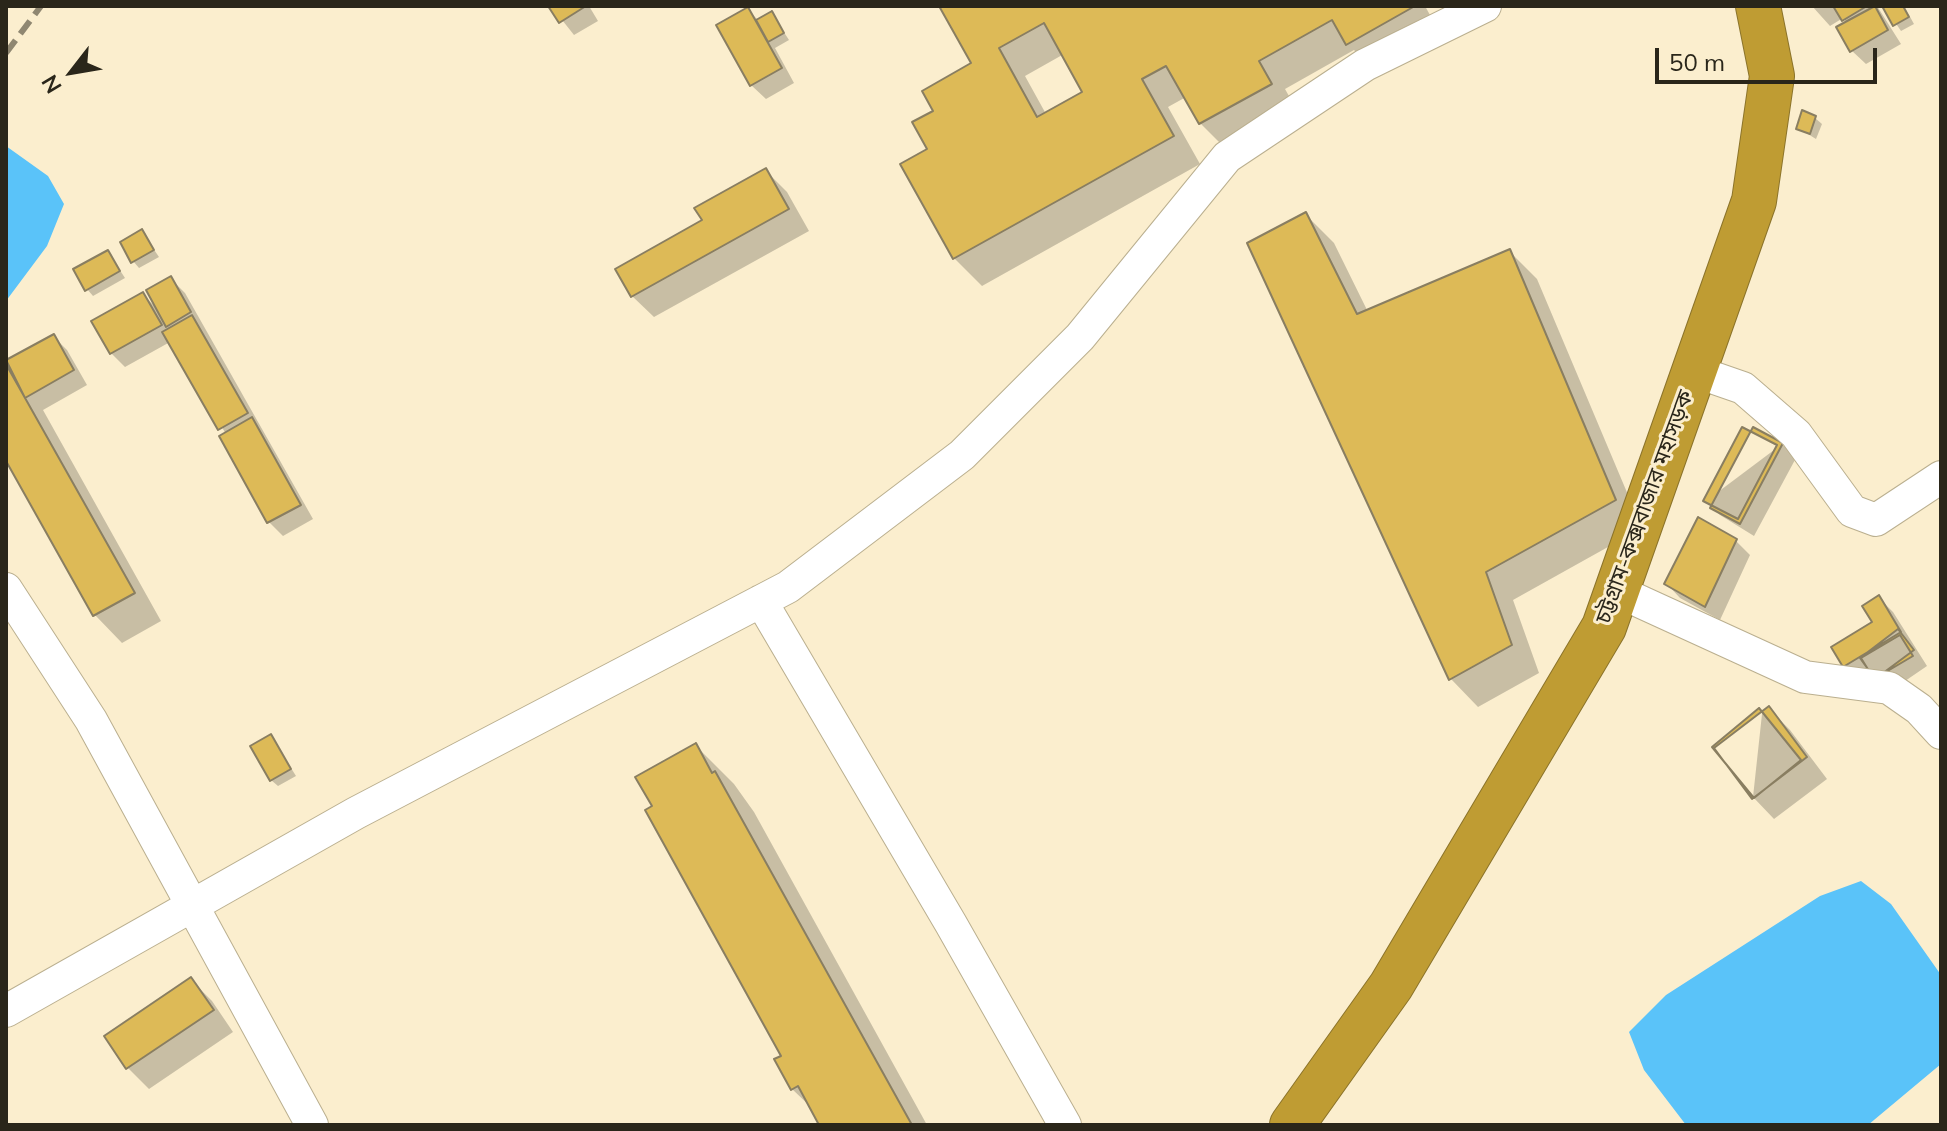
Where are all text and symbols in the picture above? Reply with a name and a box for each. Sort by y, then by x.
north arrow [32,32,112,112]
scale bar [1659,32,1881,82]
text: 50 m [1669,47,1725,77]
text: N [35,70,68,99]
street label: চট্টগ্রাম-কক্সবাজার মহাসড়ক [1590,387,1700,627]

